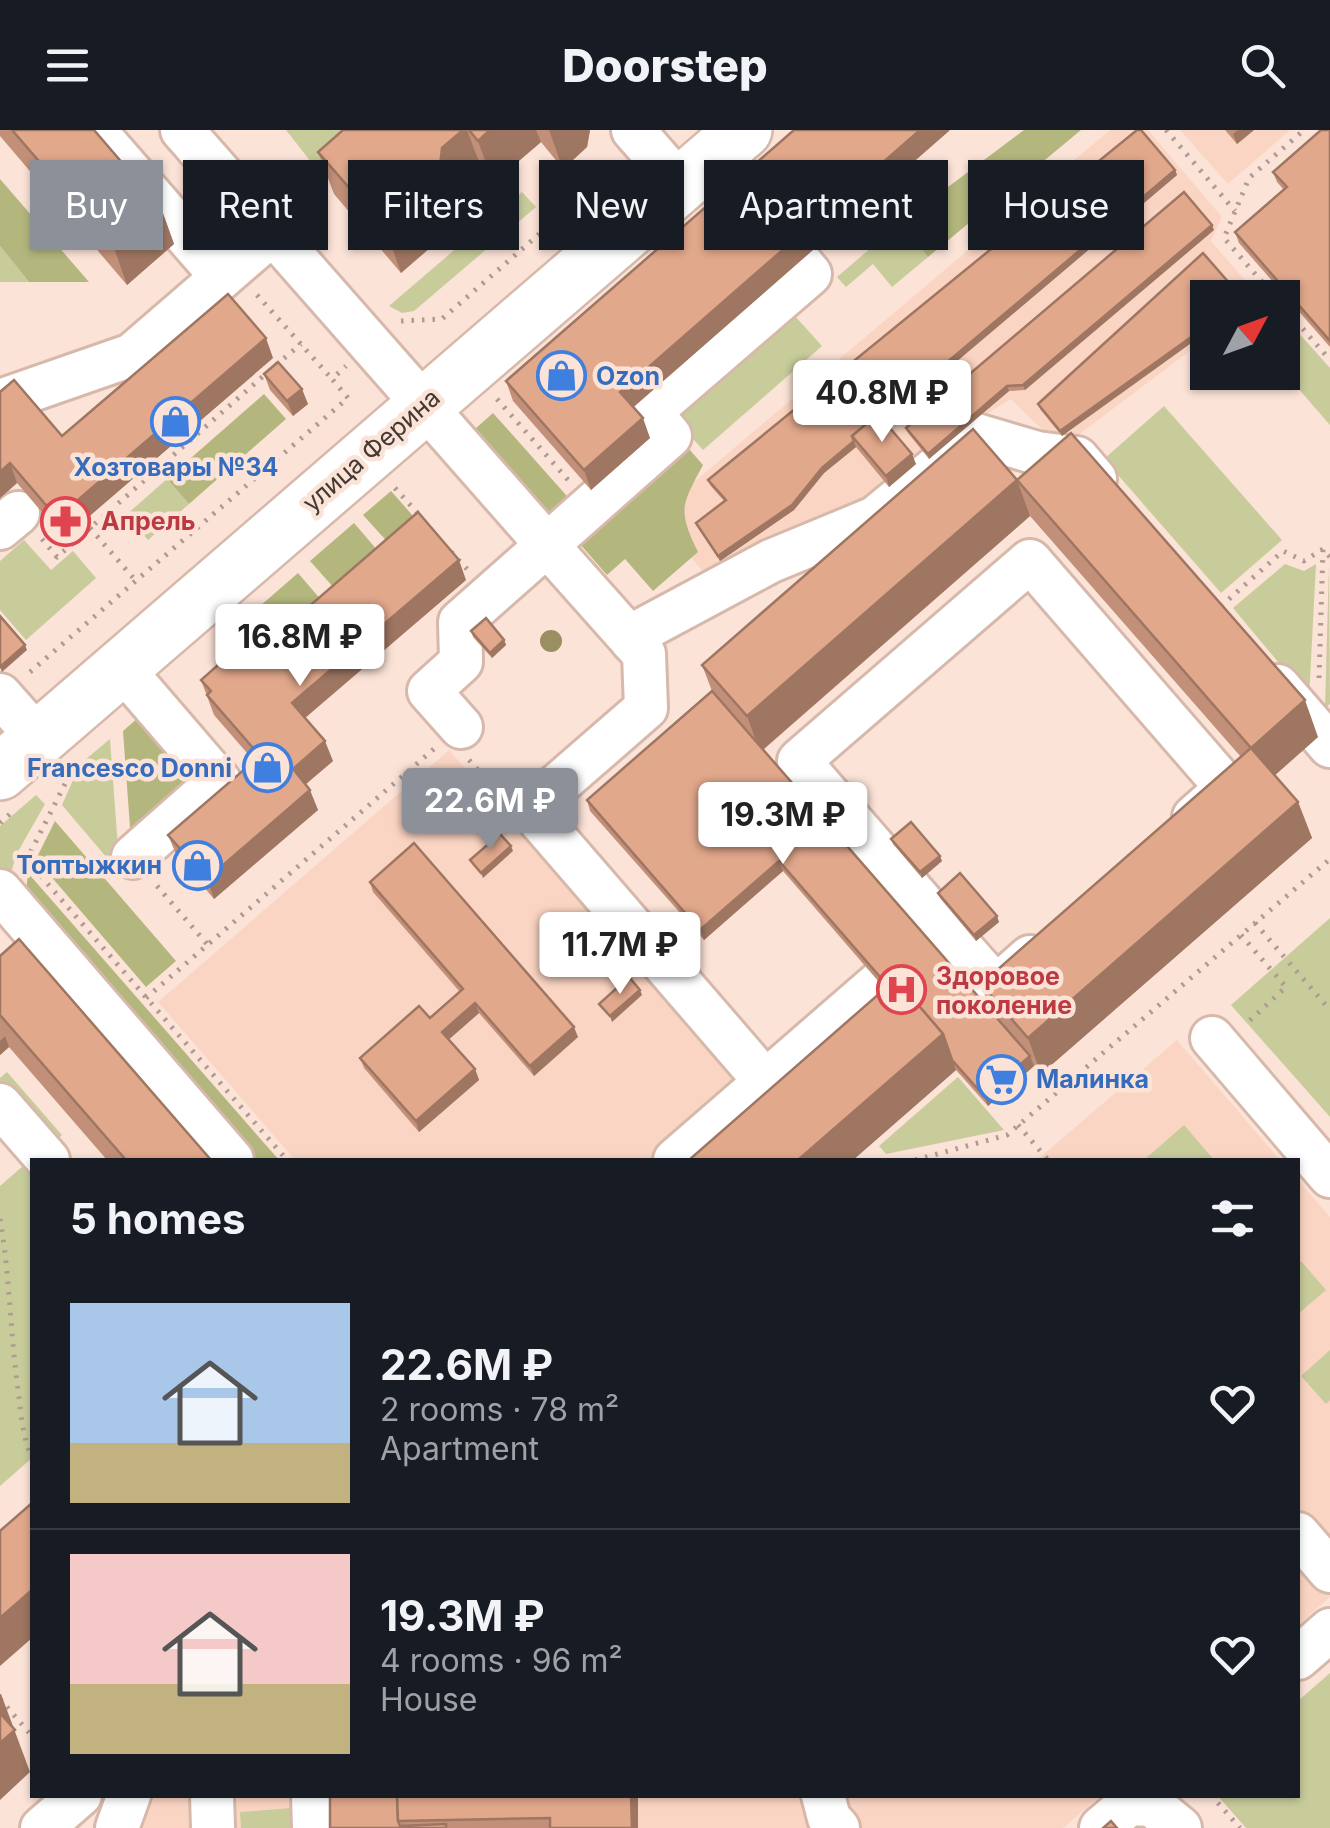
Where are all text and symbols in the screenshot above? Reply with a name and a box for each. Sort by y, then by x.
icon: menu [40,38,95,93]
text: Doorstep [562,38,768,93]
icon: search [1235,38,1290,93]
chip: Buy [30,160,163,250]
chip: Rent [183,160,328,250]
chip: Filters [348,160,519,250]
chip: New [539,160,684,250]
chip: Apartment [704,160,948,250]
chip: House [968,160,1144,250]
north arrow [1190,280,1300,390]
map controls [1190,280,1300,390]
shop icon: Ozon [535,350,587,402]
pin: 40.8M ₽ [790,360,974,445]
place label: Ozon [596,361,660,391]
text: 40.8M ₽ [815,373,949,412]
street label: улица Ферина [296,382,446,518]
shop icon: Хозтовары №34 [150,395,202,447]
place label: Хозтовары №34 [74,452,278,482]
pharmacy icon: Апрель [40,495,92,547]
place label: Апрель [101,506,196,536]
pin: 16.8M ₽ [208,604,392,689]
text: 16.8M ₽ [237,617,363,656]
shop icon: Francesco Donni [241,742,293,794]
place label: Francesco Donni [27,753,232,783]
pin: 22.6M ₽ [398,768,582,853]
text: 22.6M ₽ [424,781,556,820]
pin: 19.3M ₽ [691,782,875,867]
text: 19.3M ₽ [720,795,846,834]
shop icon: Топтыжкин [171,839,223,891]
place label: Топтыжкин [16,850,162,880]
pin: 11.7M ₽ [528,912,712,997]
text: 11.7M ₽ [561,925,679,964]
place label: Здоровое поколение [936,961,1072,1020]
hospital icon: Здоровое поколение [875,964,927,1016]
supermarket icon: Малинка [975,1053,1027,1105]
place label: Малинка [1036,1064,1149,1094]
icon: filters [1205,1191,1260,1246]
text: 5 homes [70,1193,246,1244]
text: 22.6M ₽ [380,1339,553,1390]
icon: home [150,1343,270,1463]
icon: heart [1205,1376,1260,1431]
text: 2 rooms · 78 m² [380,1390,619,1429]
text: Apartment [380,1429,539,1468]
text: 19.3M ₽ [380,1590,545,1641]
icon: home [150,1594,270,1714]
icon: heart [1205,1627,1260,1682]
text: 4 rooms · 96 m² [380,1641,623,1680]
text: House [380,1680,477,1719]

